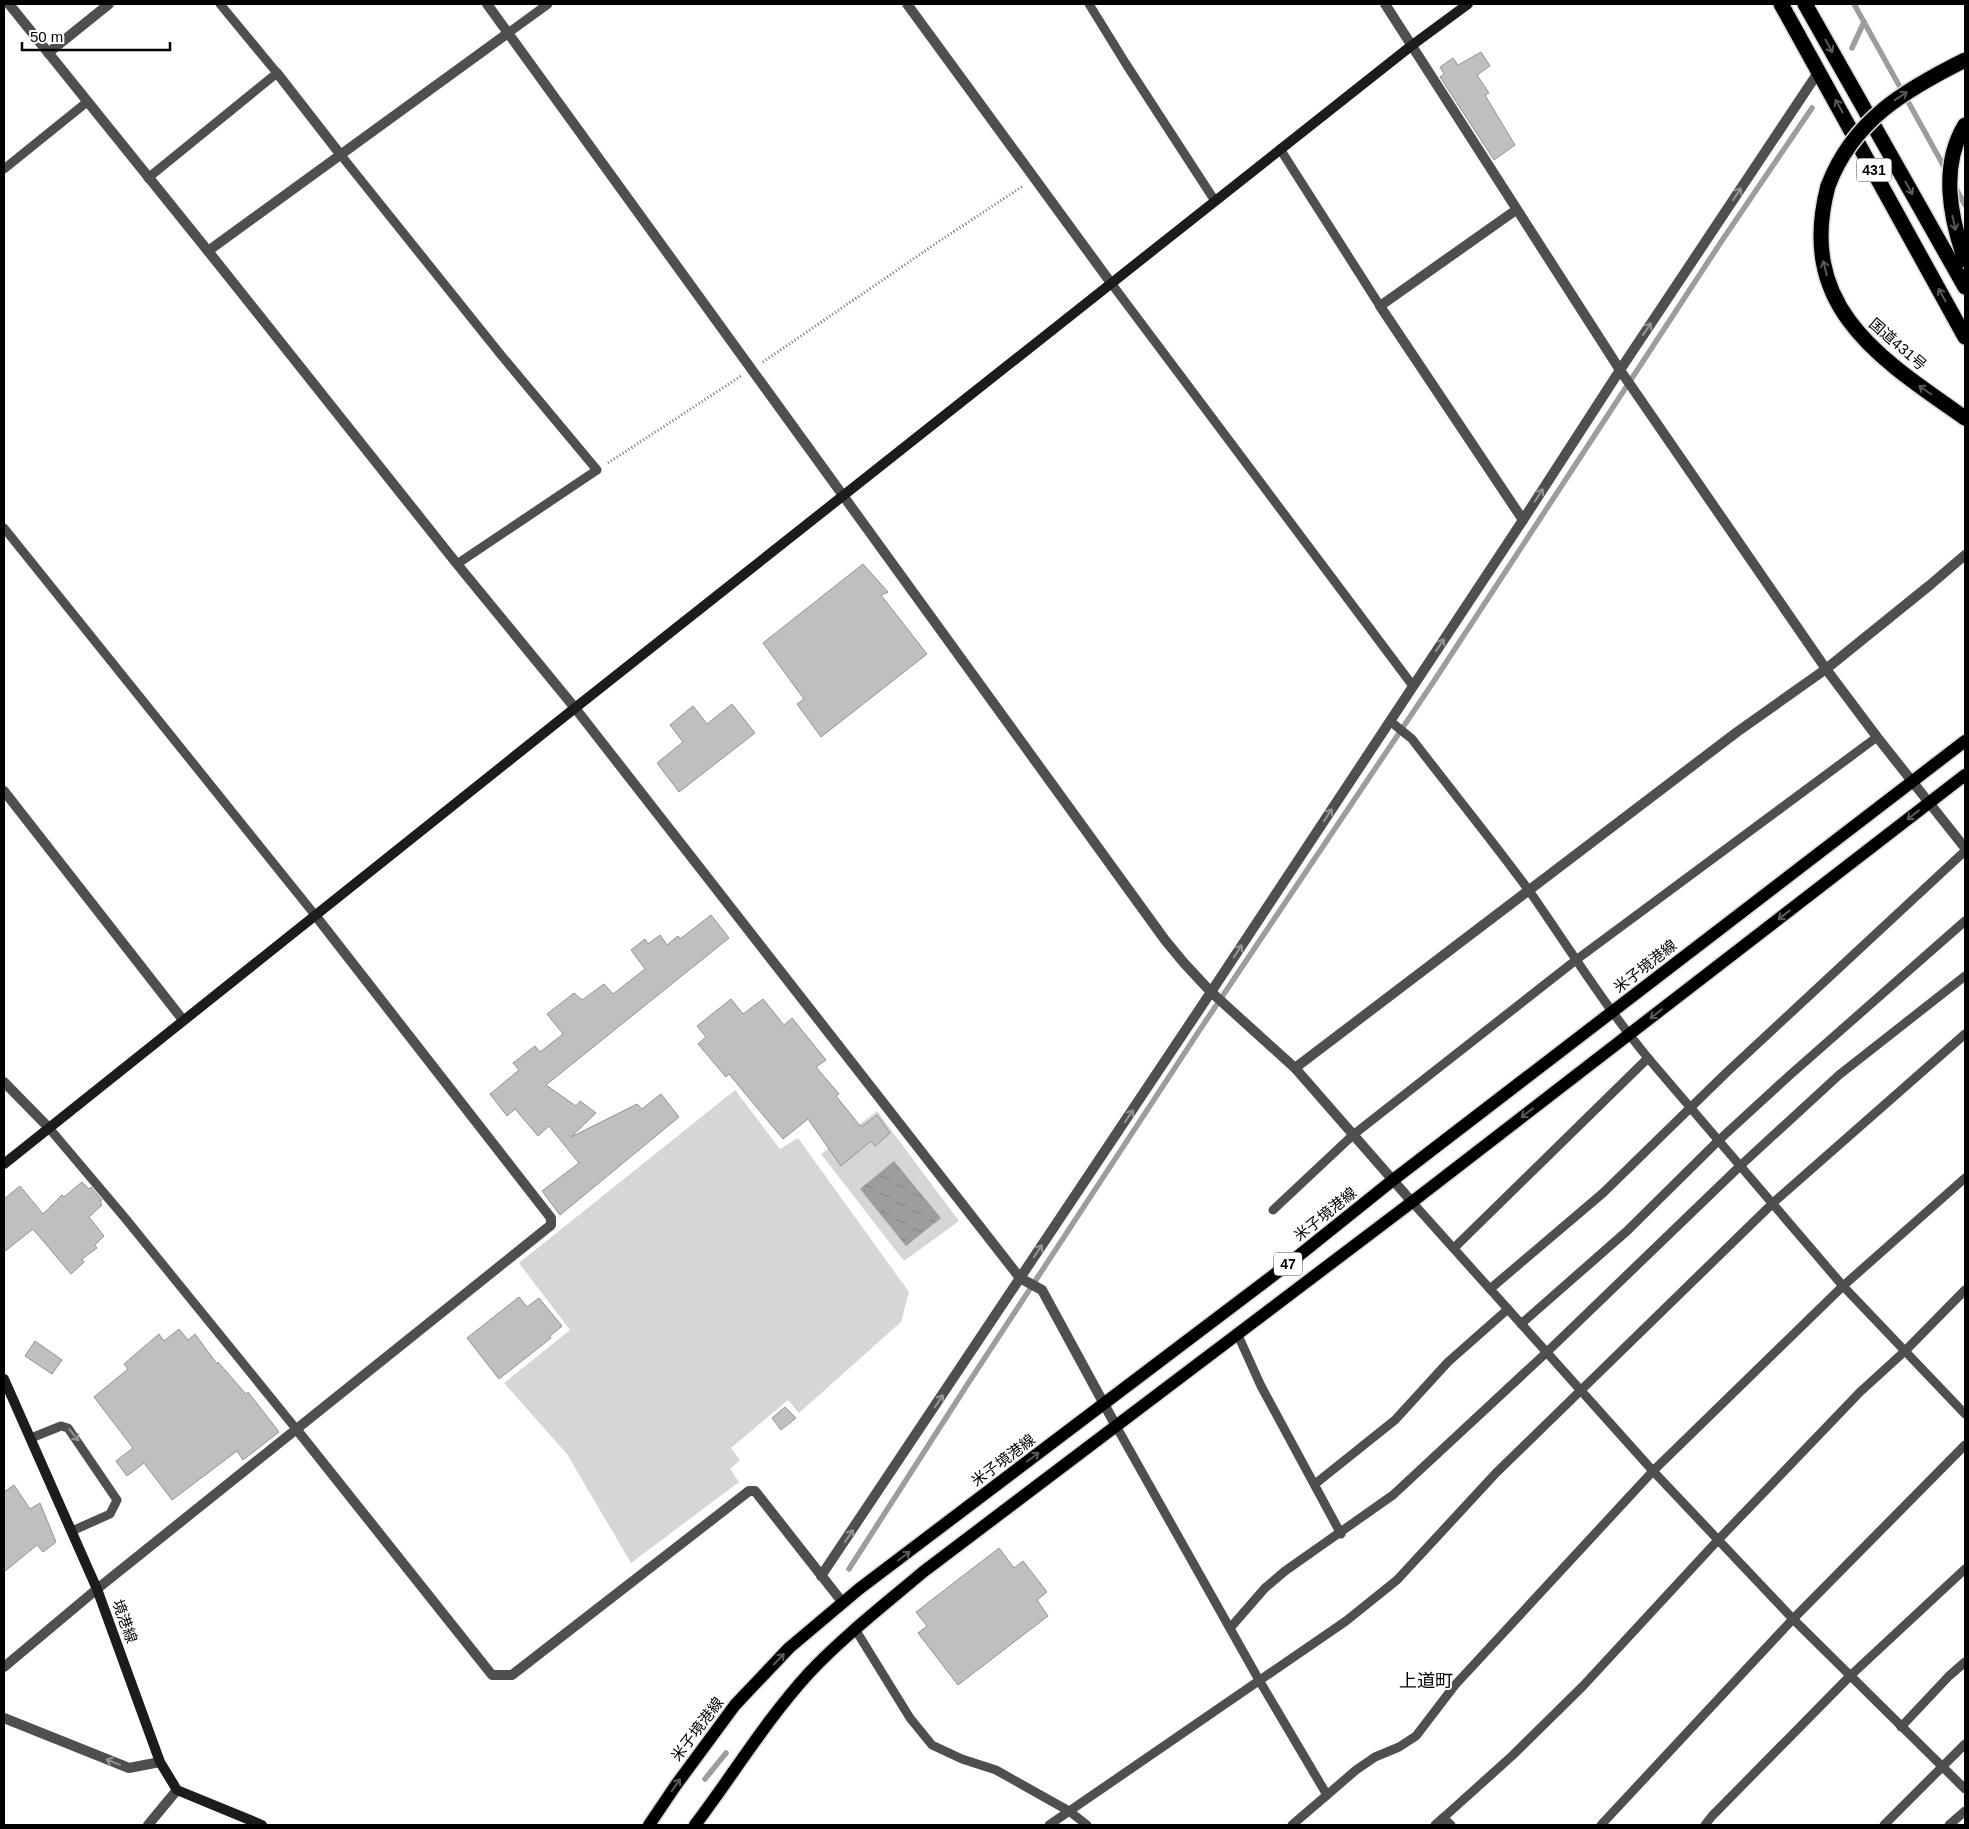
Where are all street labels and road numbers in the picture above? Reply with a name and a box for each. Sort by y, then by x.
road number: 431 [1856,158,1892,182]
street label: 国道431号 [1866,315,1930,373]
street label: 米子境港線 [1610,936,1680,996]
street label: 米子境港線 [1291,1184,1359,1244]
road number: 47 [1274,1252,1302,1276]
street label: 米子境港線 [968,1431,1038,1489]
street label: 境港線 [109,1597,141,1645]
street label: 米子境港線 [668,1694,726,1764]

